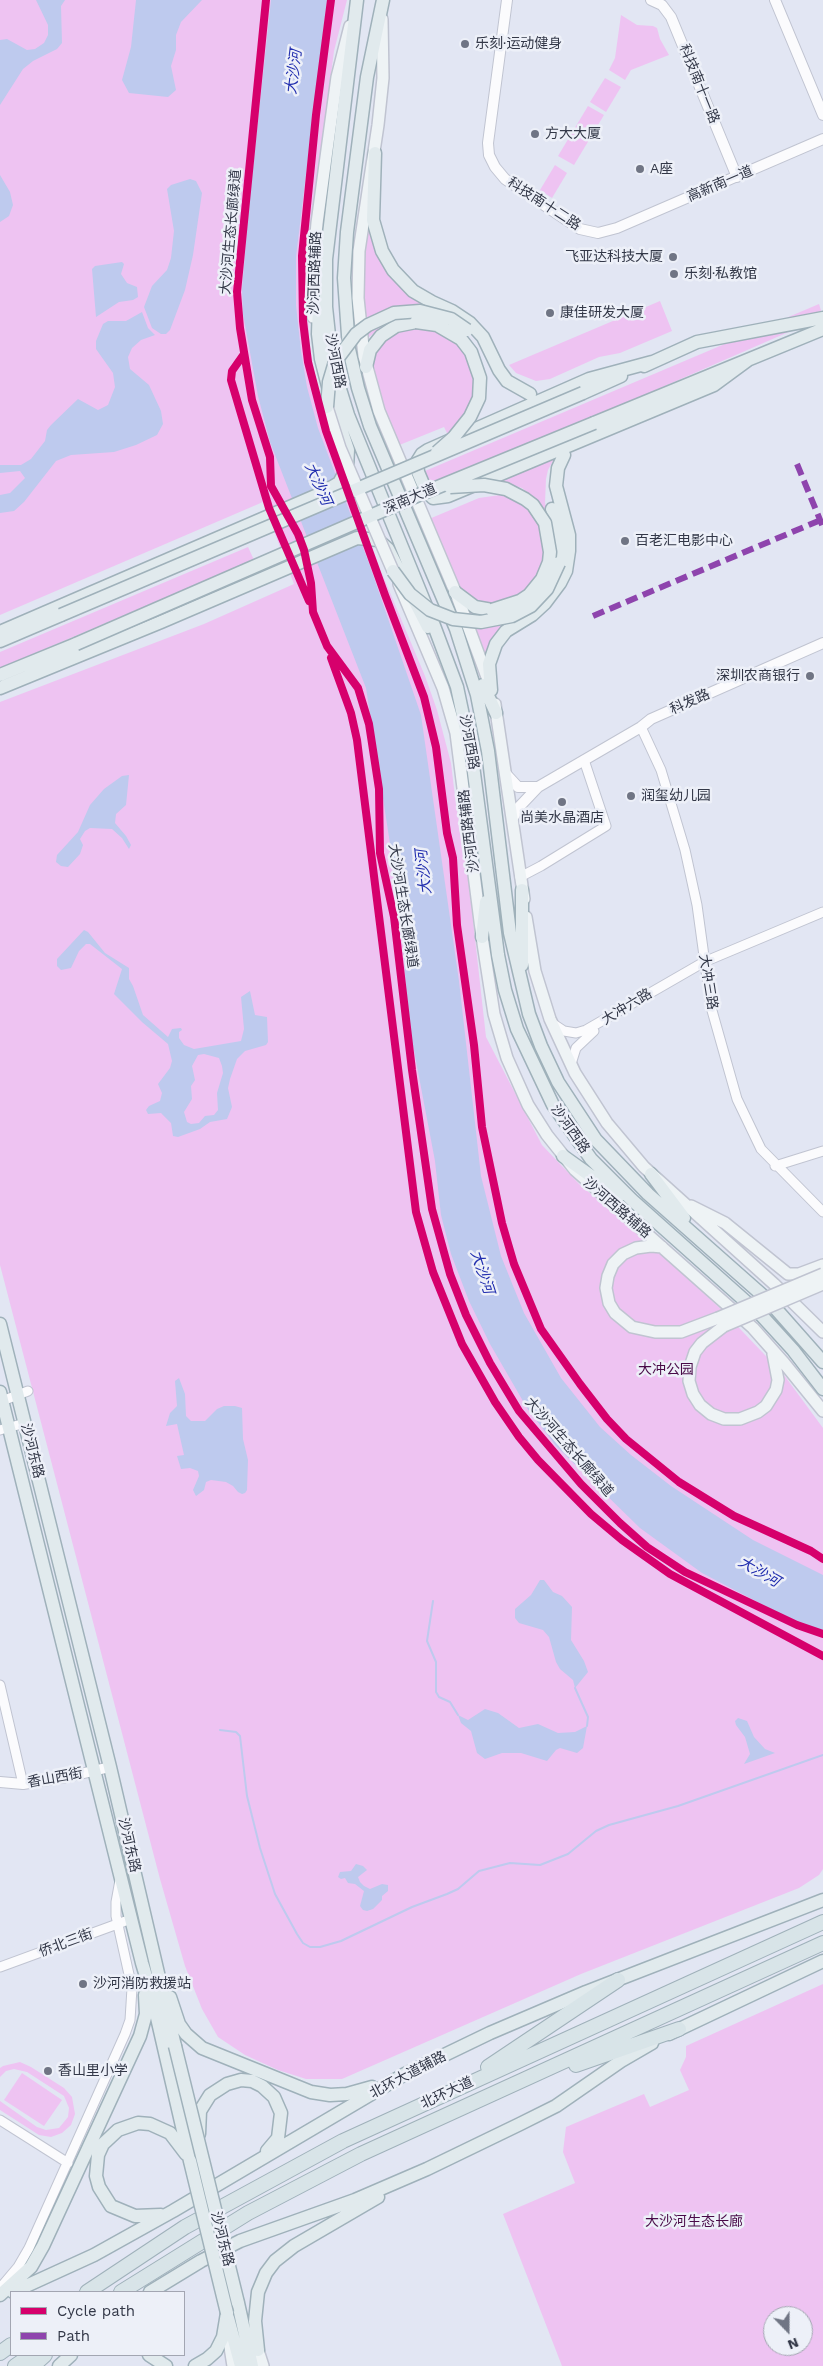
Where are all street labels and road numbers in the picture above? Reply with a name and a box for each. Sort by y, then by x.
street label: 科技南十一路 [675,42,723,126]
street label: 高新南一道 [685,163,755,205]
street label: 大沙河生态长廊绿道 [217,169,245,295]
street label: 科技南十二路 [504,174,584,234]
street label: 沙河西路辅路 [305,231,325,315]
street label: 沙河西路 [321,332,349,390]
street label: 深南大道 [381,480,439,518]
street label: 科发路 [667,686,713,718]
street label: 沙河西路 [456,713,482,771]
street label: 沙河西路辅路 [456,788,482,874]
street label: 大沙河生态长廊绿道 [385,842,421,970]
street label: 大冲三路 [695,953,721,1011]
street label: 大冲六路 [599,985,655,1029]
street label: 沙河西路 [547,1101,593,1157]
street label: 沙河西路辅路 [580,1174,654,1242]
street label: 大沙河生态长廊绿道 [521,1394,617,1500]
street label: 沙河东路 [17,1422,47,1480]
street label: 香山西街 [26,1765,84,1791]
street label: 沙河东路 [115,1816,143,1874]
street label: 侨北三街 [37,1926,95,1960]
street label: 北环大道辅路 [367,2048,449,2102]
street label: 北环大道 [418,2074,476,2112]
street label: 沙河东路 [207,2210,237,2268]

